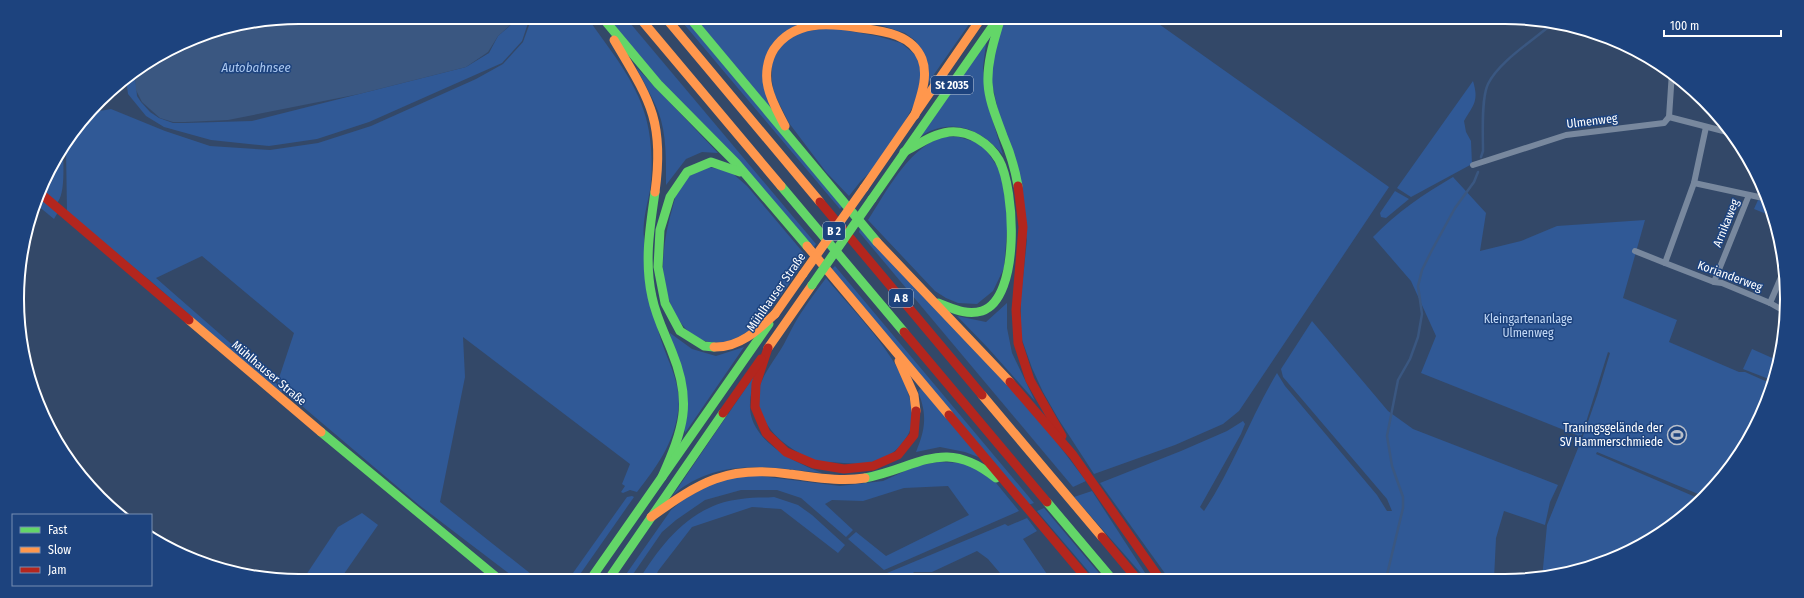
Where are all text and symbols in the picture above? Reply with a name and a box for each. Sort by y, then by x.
scale bar [1664,12,1781,38]
text: 100 m [1670,19,1699,33]
water label: Autobahnsee [220,60,291,75]
road number: St 2035 [931,76,973,94]
street label: Ulmenweg [1566,111,1619,131]
street label: Arnikaweg [1710,197,1742,249]
road number: B 2 [823,222,845,240]
street label: Mühlhauser Straße [744,250,808,334]
street label: Korianderweg [1696,258,1765,294]
road number: A 8 [889,289,913,307]
park label: Kleingartenanlage Ulmenweg [1484,312,1572,340]
street label: Mühlhauser Straße [229,338,309,408]
place label: Traningsgelände der SV Hammerschmiede [1560,421,1664,449]
sports icon: Traningsgelände der SV Hammerschmiede [1666,424,1688,446]
legend [12,514,152,586]
text: Fast [48,523,67,537]
text: Slow [48,543,71,557]
text: Jam [48,563,66,577]

